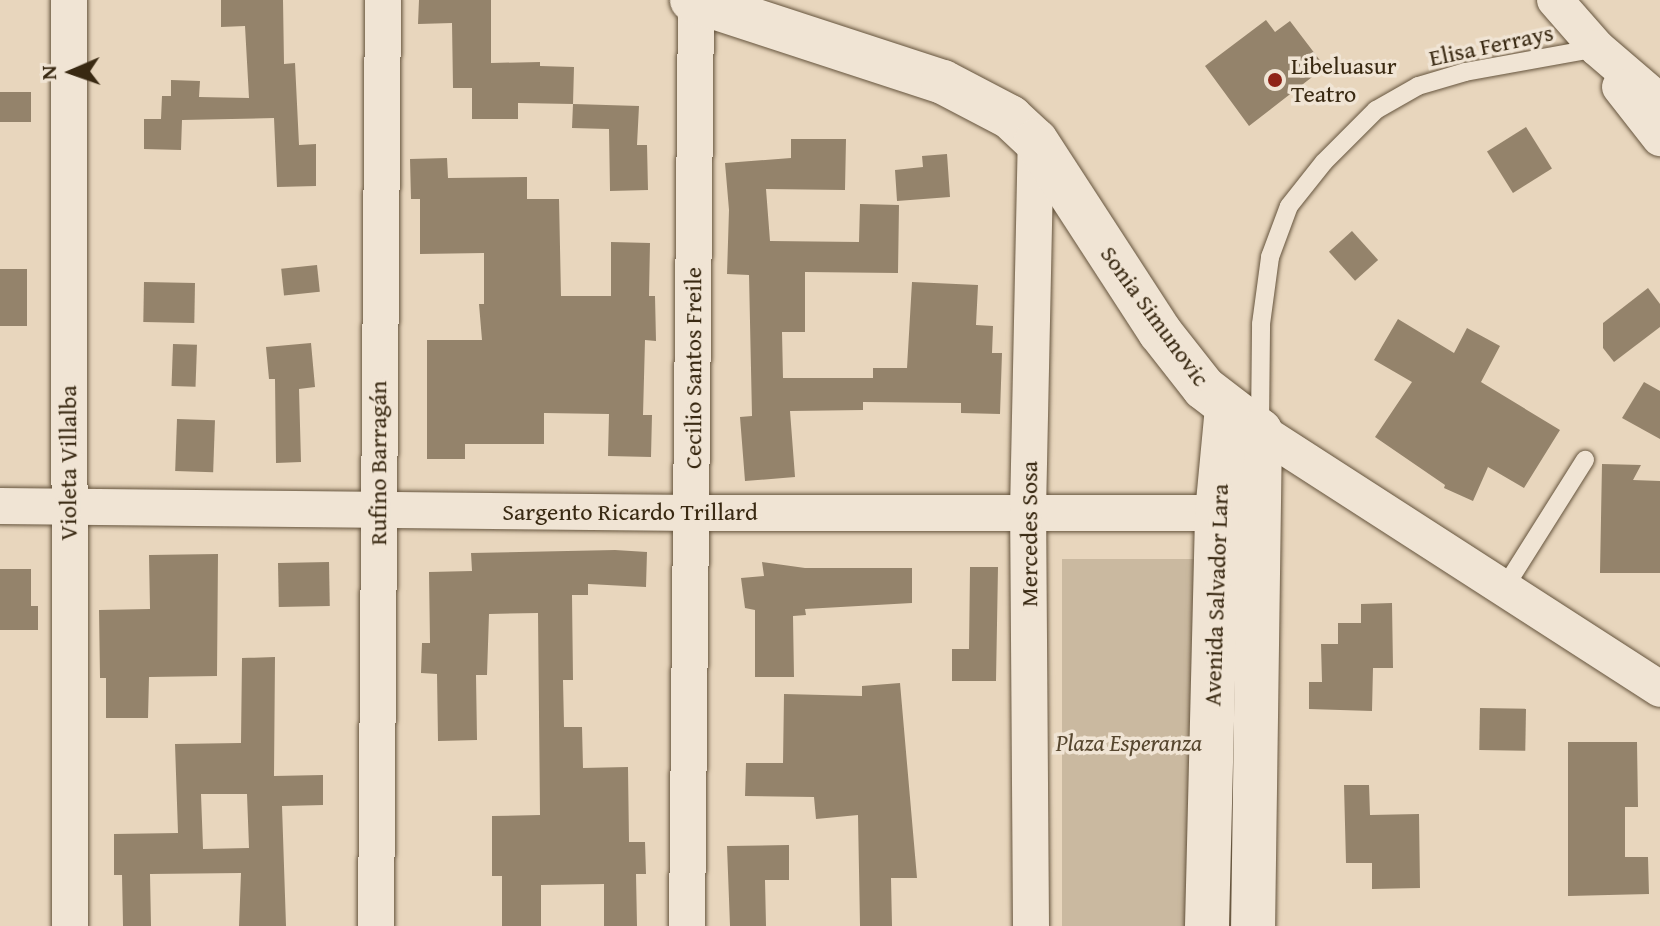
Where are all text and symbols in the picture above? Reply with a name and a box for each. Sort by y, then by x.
street label: Elisa Ferrays [1426,18,1556,72]
north arrow [32,32,112,112]
place label: Libeluasur Teatro [1291,52,1397,108]
text: N [32,65,64,81]
marker: Libeluasur Teatro [1266,71,1284,89]
street label: Sonia Simunovic [1094,240,1216,392]
street label: Cecilio Santos Freile [679,267,707,469]
street label: Rufino Barragán [364,381,392,545]
street label: Violeta Villalba [54,385,82,541]
street label: Mercedes Sosa [1015,461,1043,607]
street label: Avenida Salvador Lara [1198,483,1234,707]
street label: Sargento Ricardo Trillard [502,498,758,526]
park label: Plaza Esperanza [1056,729,1202,757]

